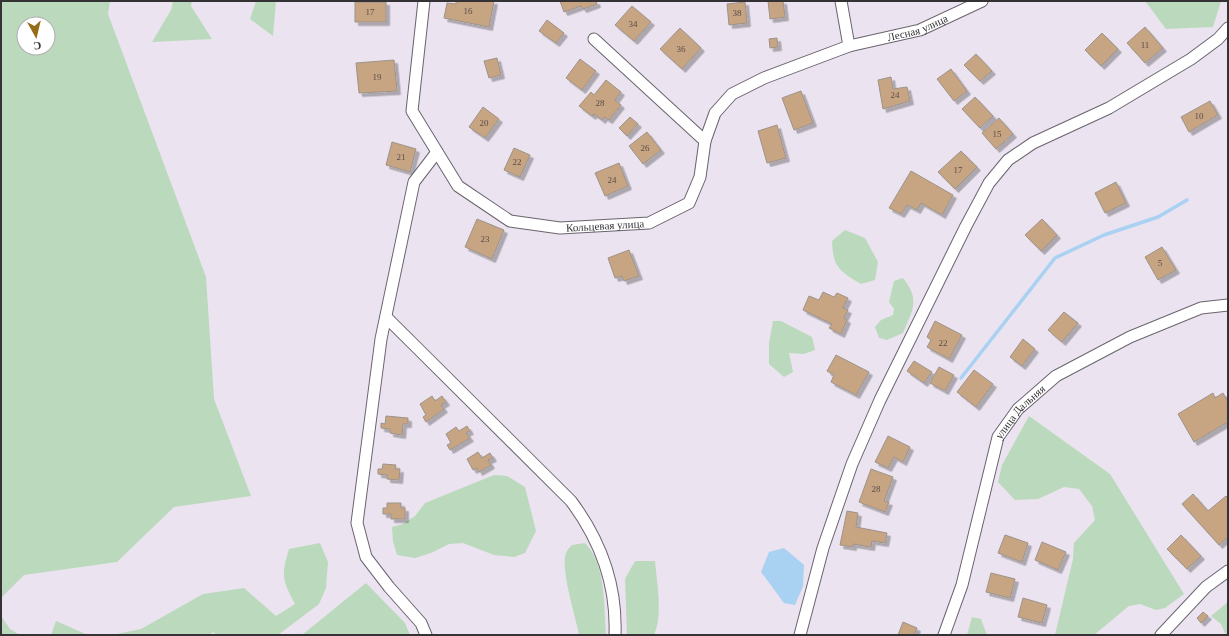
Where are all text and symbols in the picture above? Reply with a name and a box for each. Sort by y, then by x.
house number: 16 [464,6,473,16]
house number: 17 [366,7,375,17]
house number: 38 [733,8,742,18]
street label: Лесная улица [886,12,950,43]
north arrow [16,16,56,56]
house number: 34 [629,19,638,29]
text: С [33,39,42,52]
house number: 11 [1141,40,1149,50]
house number: 36 [677,44,686,54]
house number: 19 [373,72,382,82]
house number: 24 [891,90,900,100]
house number: 28 [596,98,605,108]
house number: 10 [1195,111,1204,121]
house number: 20 [480,118,489,128]
house number: 15 [993,129,1002,139]
house number: 26 [641,143,650,153]
house number: 21 [397,152,406,162]
house number: 22 [513,157,522,167]
house number: 17 [954,165,963,175]
house number: 24 [608,175,617,185]
street label: Кольцевая улица [566,217,645,234]
house number: 23 [481,234,490,244]
house number: 5 [1158,258,1163,268]
house number: 22 [939,338,948,348]
street label: улица Дальняя [993,382,1047,441]
house number: 28 [872,484,881,494]

